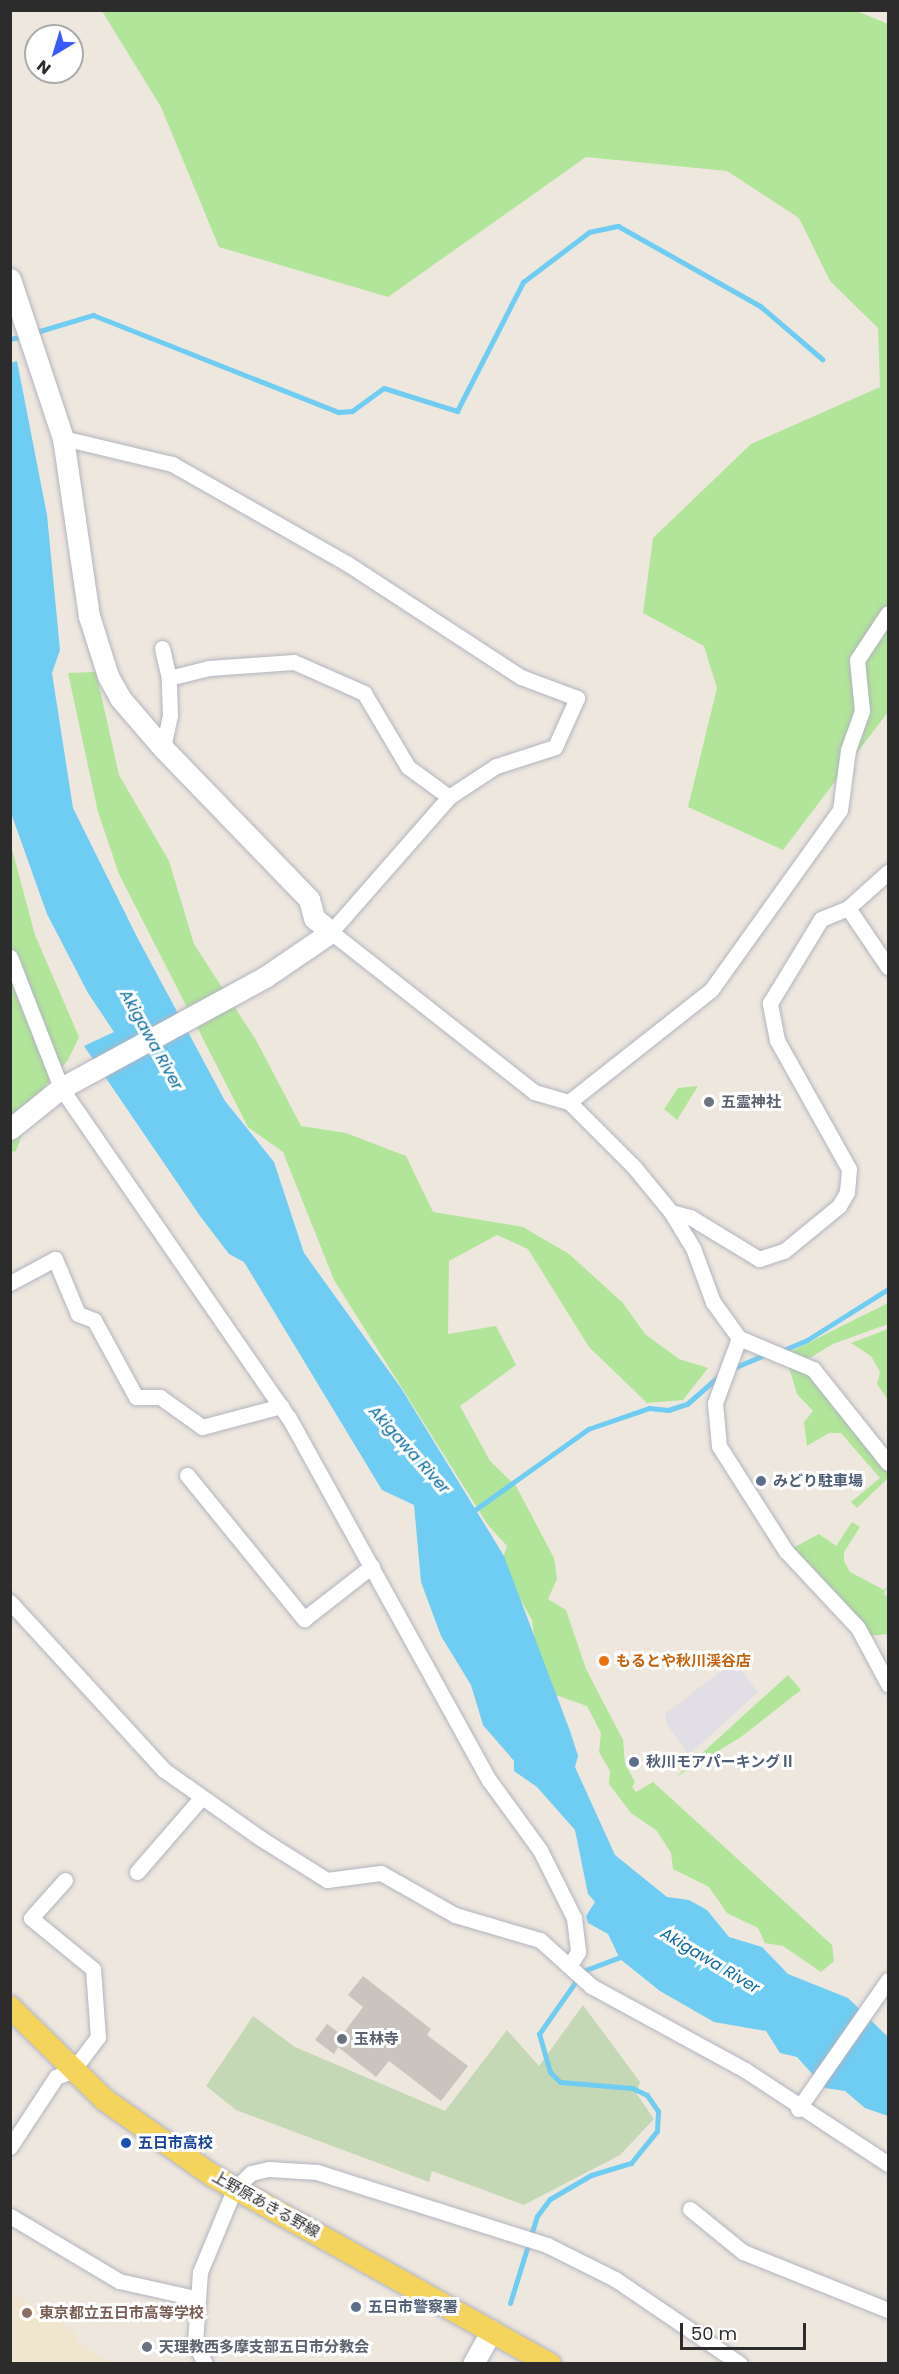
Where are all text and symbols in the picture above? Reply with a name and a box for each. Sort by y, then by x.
north arrow [24,24,84,84]
text: N [32,54,56,80]
water label: Akigawa River [115,986,187,1094]
place label: 五霊神社 [721,1093,781,1111]
marker: 五霊神社 [702,1095,716,1109]
water label: Akigawa River [364,1402,454,1498]
place label: みどり駐車場 [773,1472,863,1490]
marker: みどり駐車場 [754,1474,768,1488]
place label: もるとや秋川渓谷店 [616,1652,751,1670]
marker: もるとや秋川渓谷店 [597,1654,611,1668]
place label: 秋川モアパーキングⅡ [646,1753,796,1771]
marker: 秋川モアパーキングⅡ [627,1755,641,1769]
water label: Akigawa River [657,1924,763,1998]
place label: 玉林寺 [354,2030,399,2048]
marker: 玉林寺 [335,2032,349,2046]
place label: 五日市高校 [138,2134,213,2152]
marker: 五日市高校 [119,2136,133,2150]
street label: 上野原あきる野線 [209,2167,323,2241]
place label: 五日市警察署 [368,2298,458,2316]
marker: 五日市警察署 [349,2300,363,2314]
place label: 東京都立五日市高等学校 [39,2304,204,2322]
marker: 東京都立五日市高等学校 [20,2306,34,2320]
scale bar [683,2311,809,2349]
text: 50 m [691,2321,737,2346]
place label: 天理教西多摩支部五日市分教会 [159,2338,369,2356]
marker: 天理教西多摩支部五日市分教会 [140,2340,154,2354]

